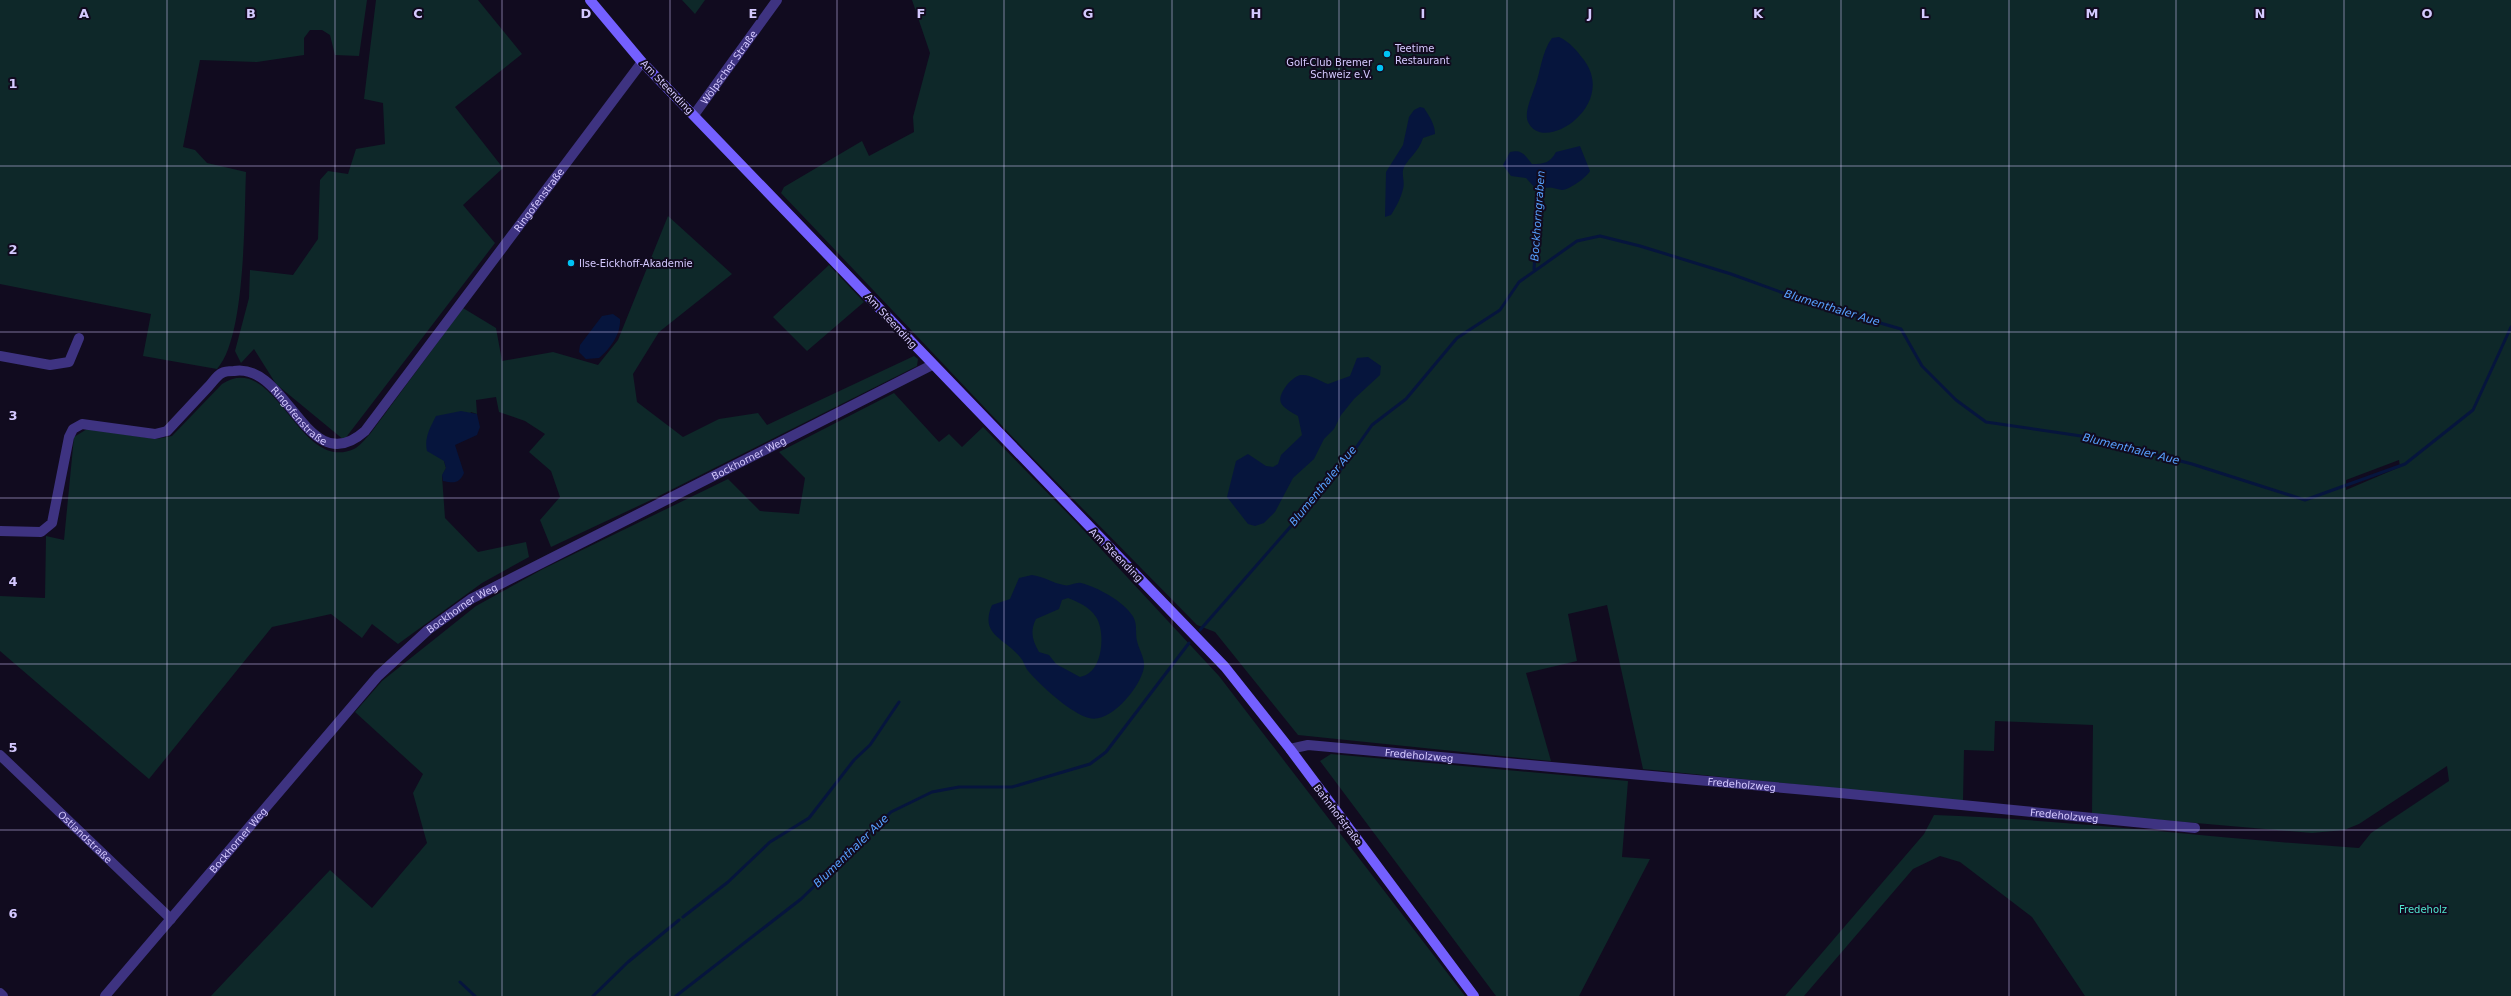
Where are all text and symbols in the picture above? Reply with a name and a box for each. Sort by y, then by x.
text: A [79,6,89,21]
text: B [246,6,256,21]
text: C [413,6,423,21]
text: D [581,6,592,21]
text: E [749,6,757,21]
text: F [917,6,925,21]
text: G [1083,6,1093,21]
text: H [1251,6,1261,21]
text: I [1421,6,1425,21]
text: J [1587,6,1592,21]
text: K [1753,6,1764,21]
text: L [1921,6,1929,21]
text: M [2086,6,2098,21]
text: N [2255,6,2265,21]
text: O [2421,6,2433,21]
street label: Wölpscher Straße [698,28,759,106]
place label: Teetime Restaurant [1394,43,1450,66]
marker: Teetime Restaurant [1382,49,1392,59]
place label: Golf-Club Bremer Schweiz e.V. [1286,57,1373,80]
street label: Am Steending [639,58,695,116]
marker: Golf-Club Bremer Schweiz e.V. [1375,63,1385,73]
text: 1 [8,76,18,91]
street label: Ringofenstraße [511,166,566,234]
water label: Bockhorngraben [1528,170,1548,262]
text: 2 [8,242,18,257]
marker: Ilse-Eickhoff-Akademie [566,258,576,268]
place label: Ilse-Eickhoff-Akademie [579,258,693,269]
water label: Blumenthaler Aue [1783,287,1882,329]
street label: Am Steending [863,291,919,351]
street label: Ringofenstraße [269,384,329,447]
text: 3 [8,408,18,423]
water label: Blumenthaler Aue [2081,431,2181,467]
street label: Bockhorner Weg [709,435,788,482]
water label: Blumenthaler Aue [1287,443,1359,529]
street label: Am Steending [1087,526,1145,584]
text: 4 [8,574,18,589]
street label: Bockhorner Weg [424,581,499,635]
text: 5 [8,740,18,755]
street label: Fredeholzweg [1384,746,1454,764]
street label: Fredeholzweg [1707,776,1777,793]
street label: Bahnhofstraße [1312,782,1364,848]
street label: Bockhorner Weg [207,805,269,875]
street label: Fredeholzweg [2030,806,2099,824]
street label: Ostlandstraße [56,808,114,865]
water label: Blumenthaler Aue [811,812,891,890]
park label: Fredeholz [2399,904,2447,915]
text: 6 [8,906,18,921]

